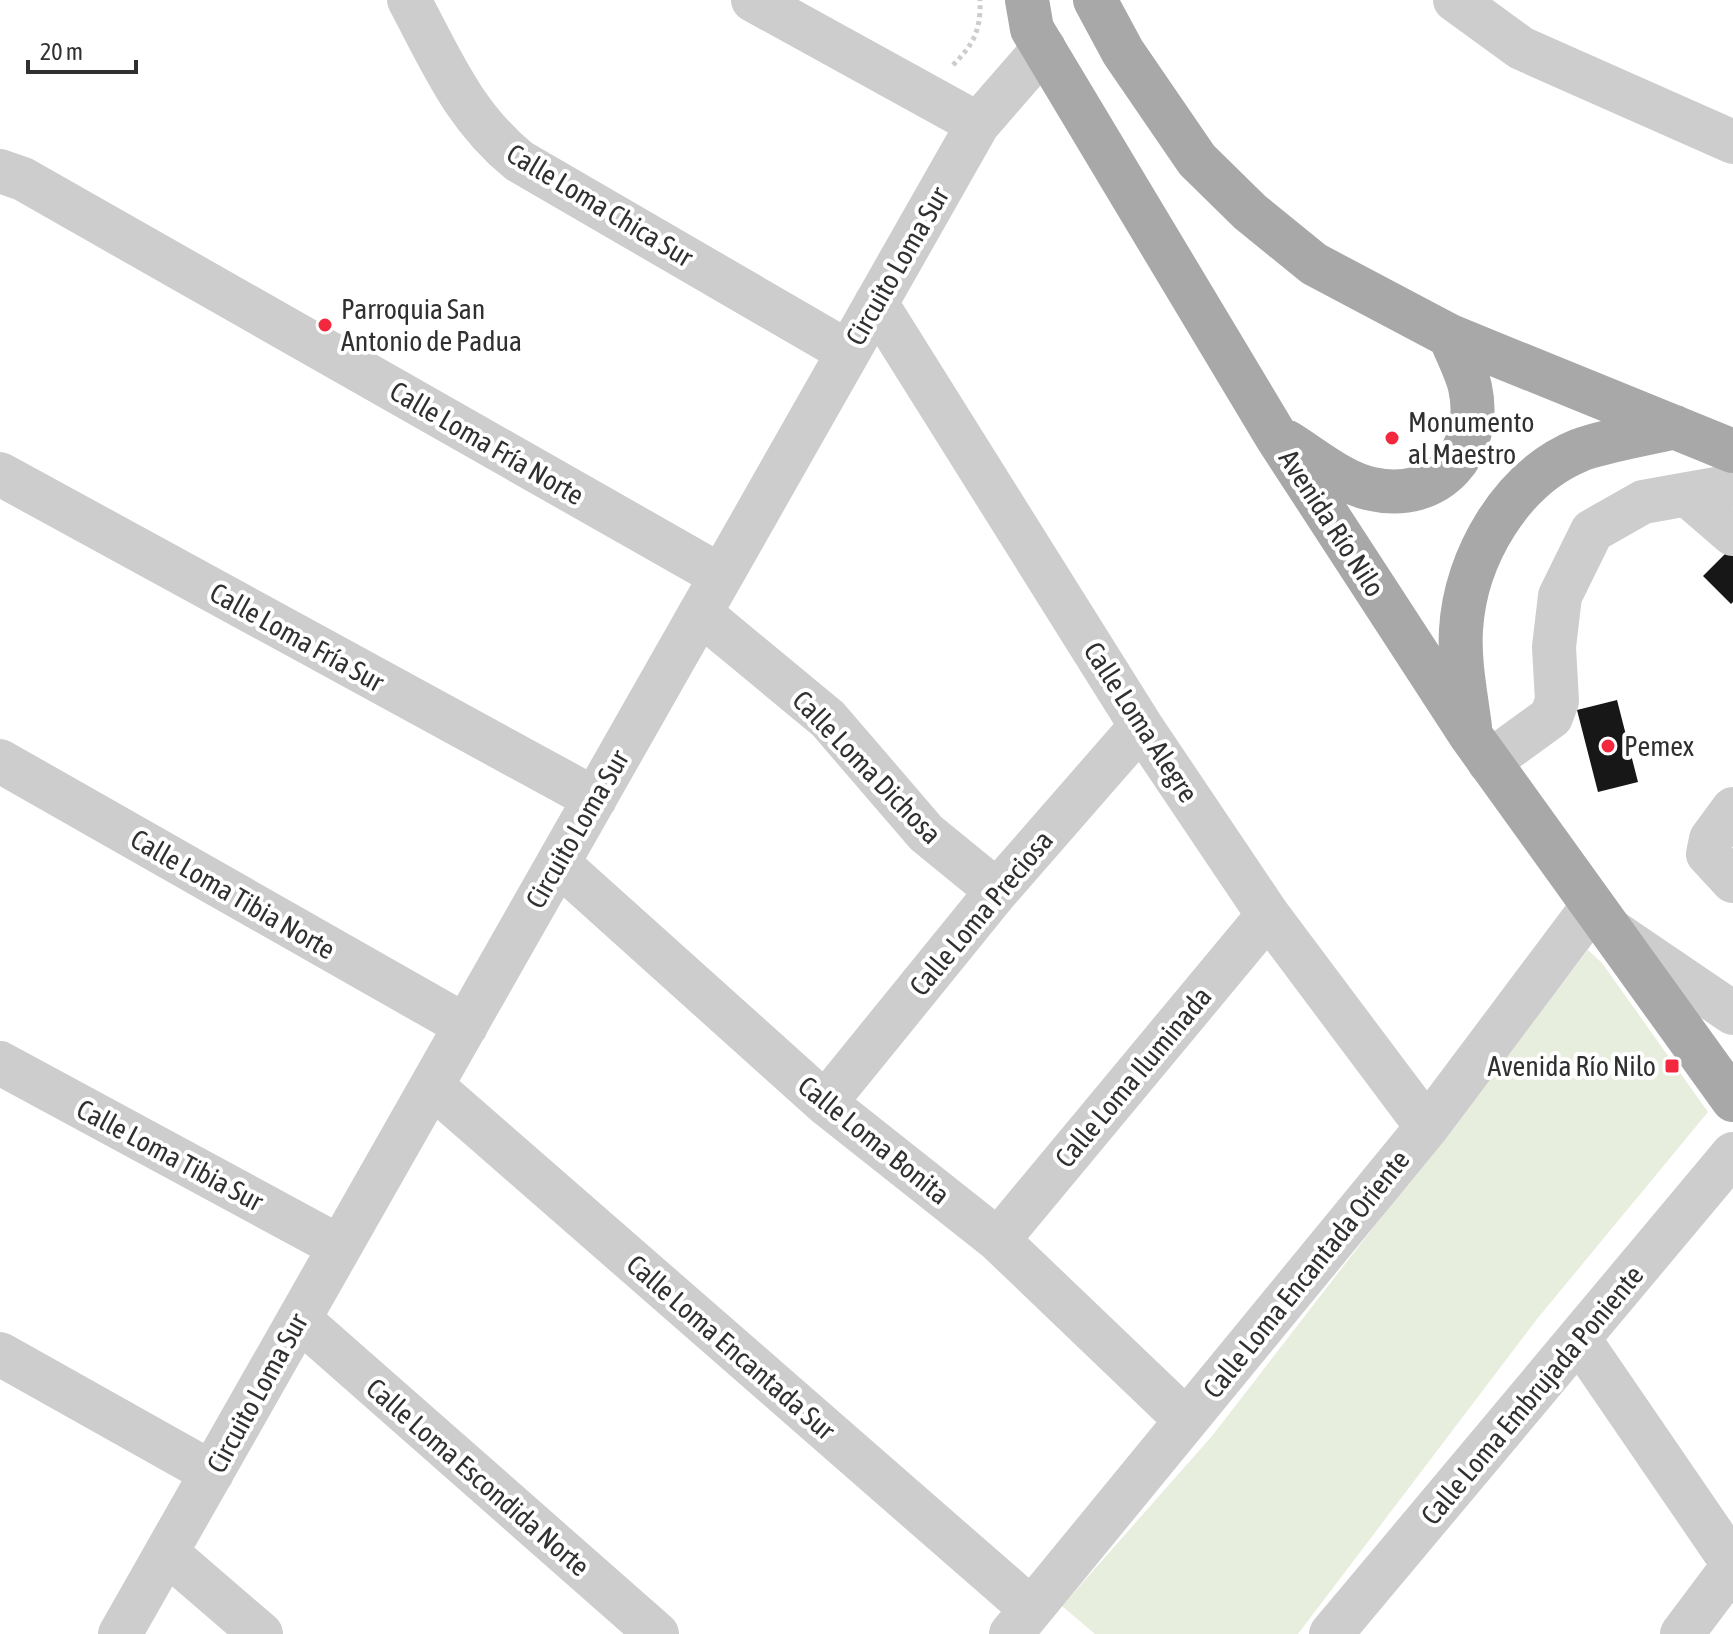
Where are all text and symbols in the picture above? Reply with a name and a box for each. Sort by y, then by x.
scale bar [28,24,136,74]
text: 20 m [40,38,83,65]
street label: Calle Loma Chica Sur [501,137,699,273]
street label: Circuito Loma Sur [839,181,955,351]
place label: Parroquia San Antonio de Padua [341,293,522,357]
marker: Parroquia San Antonio de Padua [316,316,334,334]
street label: Calle Loma Fría Norte [385,375,589,511]
place label: Monumento al Maestro [1408,406,1534,470]
marker: Monumento al Maestro [1383,429,1401,447]
street label: Avenida Río Nilo [1273,444,1391,602]
street label: Calle Loma Fría Sur [205,576,390,698]
street label: Calle Loma Alegre [1077,636,1205,808]
street label: Calle Loma Dichosa [786,684,948,850]
place label: Pemex [1624,730,1694,762]
marker: Pemex [1599,737,1617,755]
street label: Circuito Loma Sur [519,744,635,914]
street label: Calle Loma Tibia Norte [125,822,341,966]
street label: Calle Loma Preciosa [903,824,1059,1002]
street label: Calle Loma Iluminada [1048,980,1218,1174]
place label: Avenida Río Nilo [1487,1050,1656,1082]
marker: Avenida Río Nilo [1663,1057,1681,1075]
street label: Calle Loma Bonita [792,1069,956,1211]
street label: Calle Loma Tibia Sur [72,1093,269,1218]
street label: Calle Loma Encantada Oriente [1196,1144,1416,1404]
street label: Calle Loma Encantada Sur [621,1248,842,1446]
street label: Calle Loma Embrujada Poniente [1414,1259,1650,1531]
street label: Circuito Loma Sur [200,1307,314,1478]
street label: Calle Loma Escondida Norte [360,1372,596,1582]

